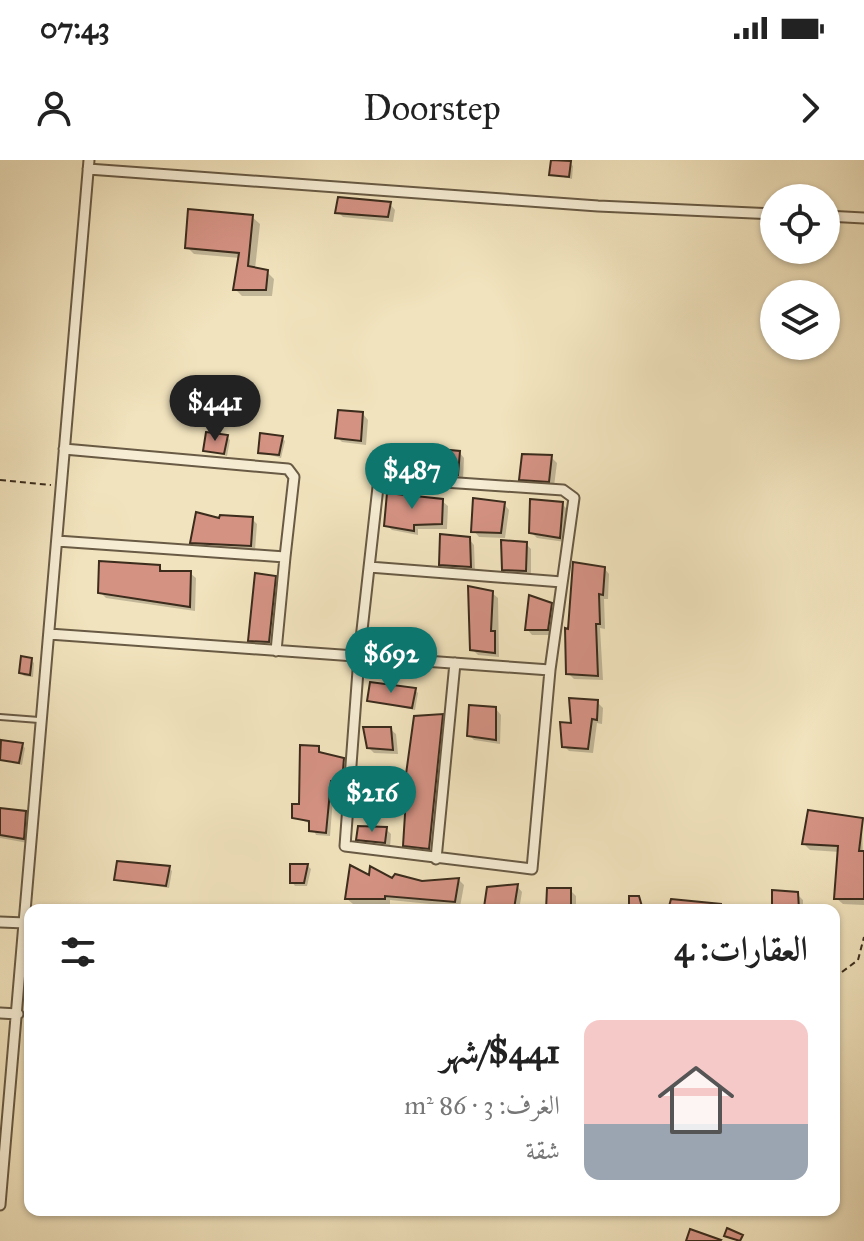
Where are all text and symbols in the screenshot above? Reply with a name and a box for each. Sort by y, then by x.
text: 07:43 [40,10,110,46]
icon: person [32,86,76,130]
text: Doorstep [363,86,501,130]
icon: forward [788,86,832,130]
map controls [760,184,840,360]
button: locate [760,184,840,264]
button: layers [760,280,840,360]
pin: $441 [168,375,262,443]
text: $441 [188,385,242,417]
pin: $487 [365,443,459,511]
text: $487 [383,453,441,485]
pin: $692 [344,627,438,695]
text: $692 [363,637,419,669]
pin: $216 [325,766,419,834]
text: $216 [346,776,398,808]
text: العقارات: 4 [674,928,808,969]
icon: filters [56,930,100,974]
text: $441/شهر [440,1031,560,1072]
icon: home [648,1052,744,1148]
text: الغرف: 3 · 86 m² [404,1089,560,1121]
text: شقة [526,1134,560,1166]

